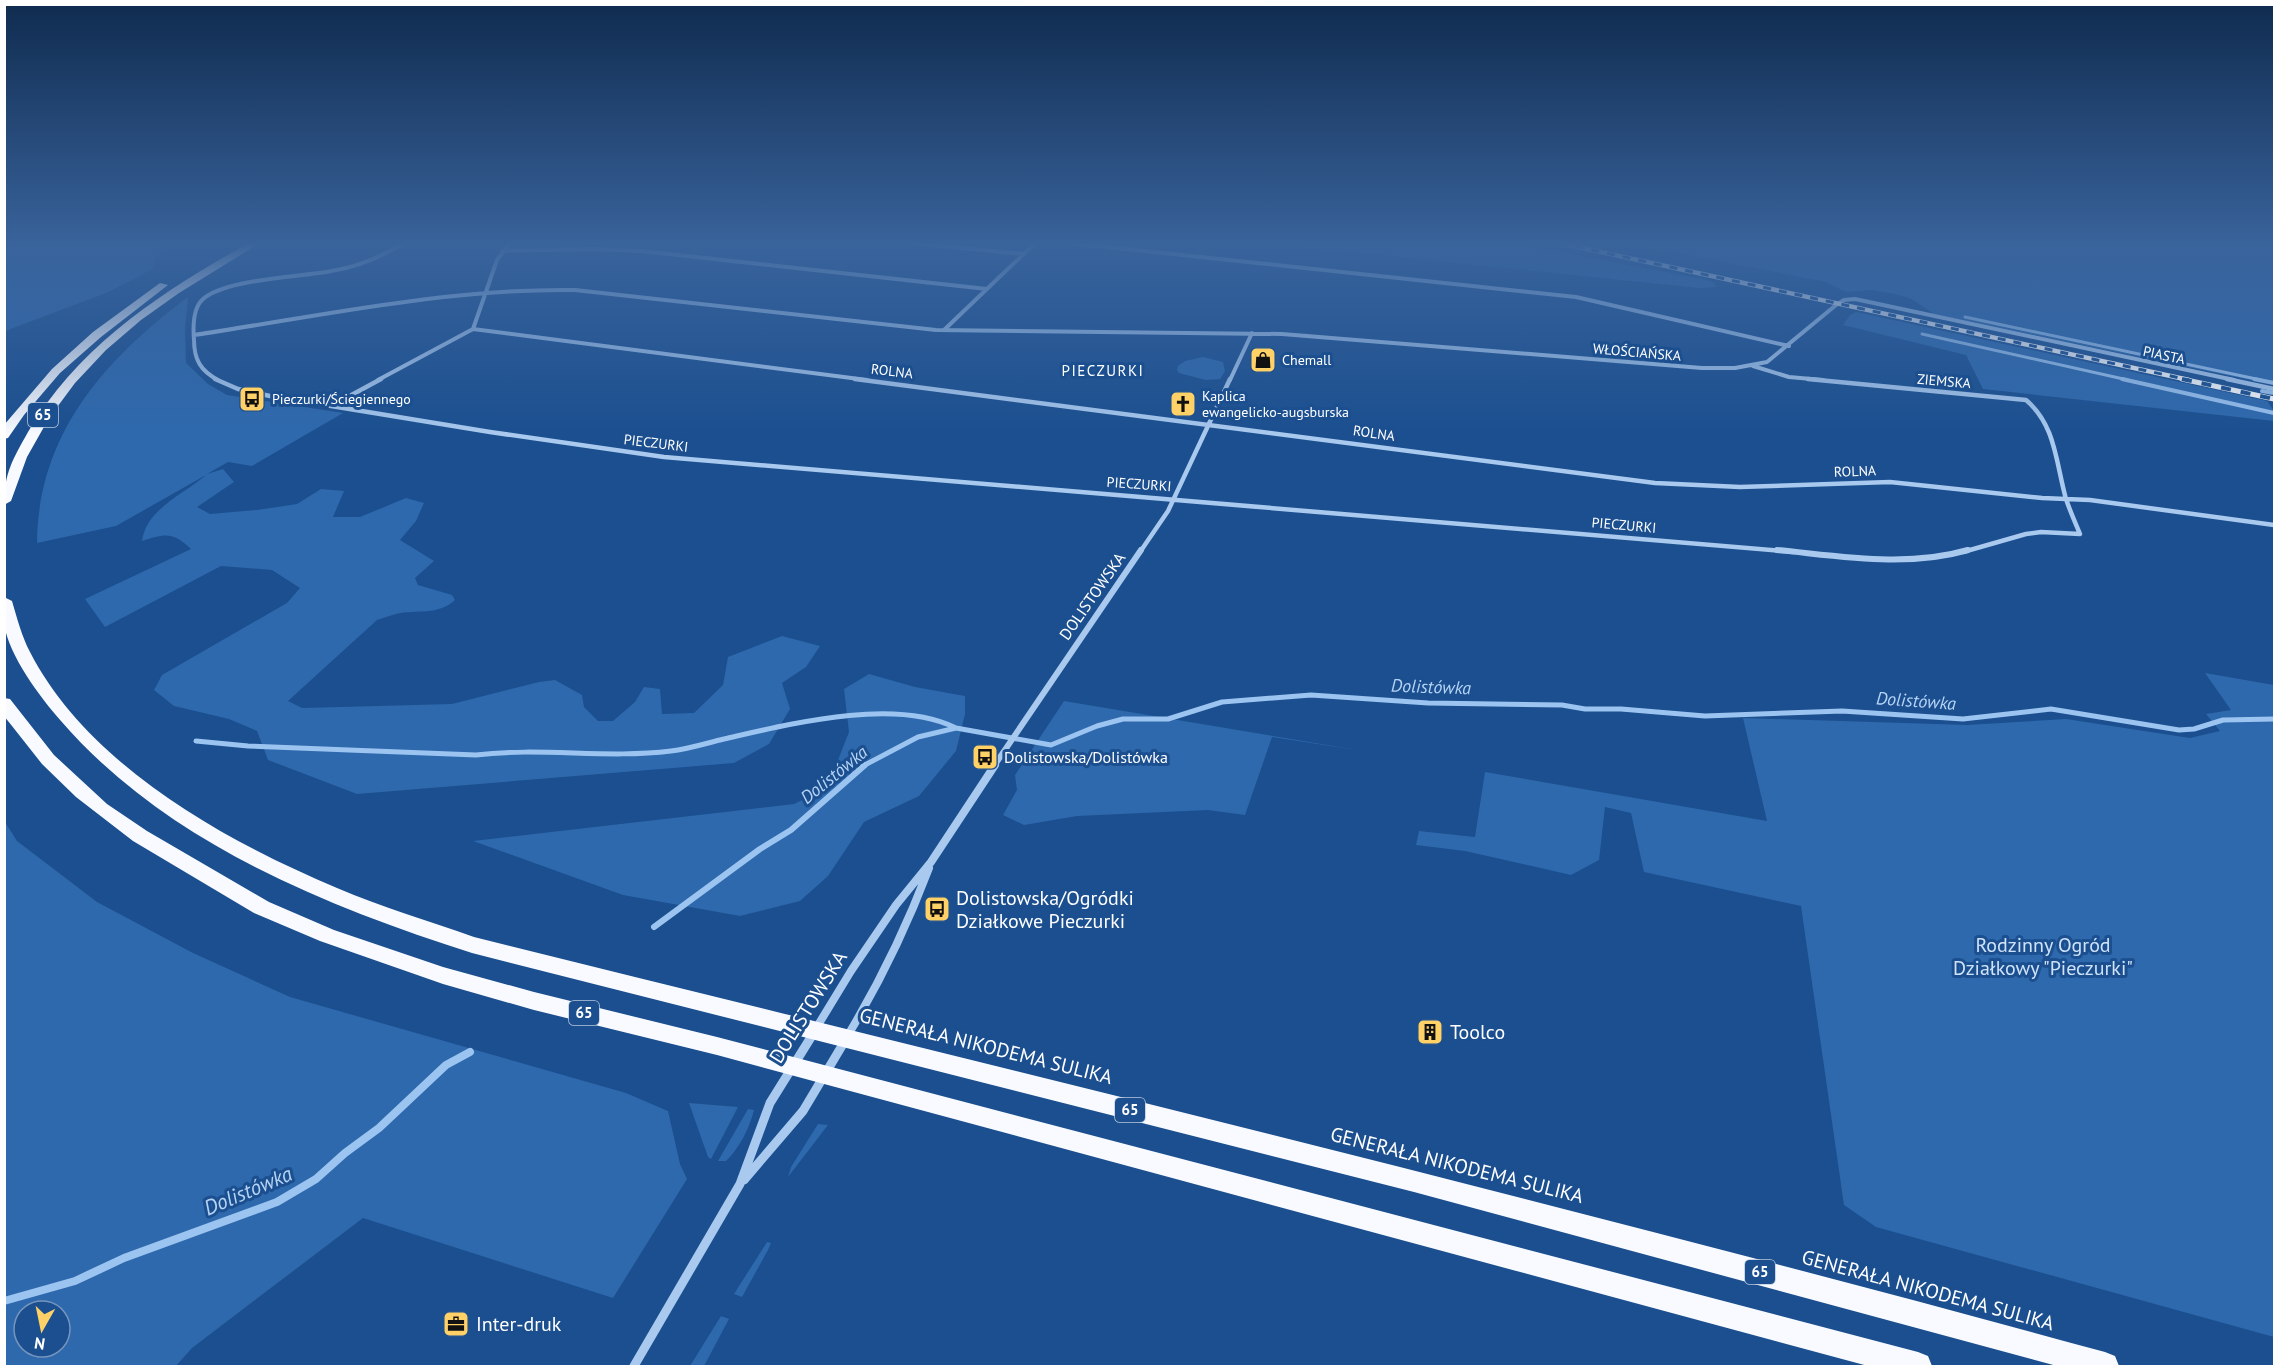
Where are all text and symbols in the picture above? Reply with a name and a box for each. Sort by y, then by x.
street label: WŁOŚCIAŃSKA [1592,339,1683,365]
street label: PIASTA [2141,342,2187,368]
shop icon: Chemall [1248,345,1278,375]
place label: Chemall [1282,351,1331,369]
street label: ROLNA [870,359,915,383]
district label: PIECZURKI [1062,361,1144,380]
street label: ZIEMSKA [1916,370,1972,392]
bus stop icon: Pieczurki/Ściegiennego [237,384,267,414]
place label: Kaplica ewangelicko-augsburska [1202,387,1349,421]
church icon: Kaplica ewangelicko-augsburska [1168,389,1198,419]
place label: Pieczurki/Ściegiennego [272,390,411,408]
road number: 65 [28,403,58,427]
street label: ROLNA [1352,421,1397,445]
street label: PIECZURKI [623,430,689,456]
street label: ROLNA [1834,461,1877,481]
street label: PIECZURKI [1106,473,1172,495]
street label: PIECZURKI [1591,513,1657,537]
street label: DOLISTOWSKA [1055,548,1130,643]
water label: Dolistówka [1391,674,1472,699]
water label: Dolistówka [1875,686,1957,715]
water label: Dolistówka [795,740,872,809]
bus stop icon: Dolistowska/Dolistówka [970,742,1000,772]
place label: Dolistowska/Dolistówka [1004,747,1168,767]
place label: Dolistowska/Ogródki Działkowe Pieczurki [956,885,1134,934]
bus stop icon: Dolistowska/Ogródki Działkowe Pieczurki [922,894,952,924]
park label: Rodzinny Ogród Działkowy "Pieczurki" [1953,932,2133,981]
street label: DOLISTOWSKA [763,946,853,1068]
road number: 65 [569,1001,599,1025]
street label: GENERAŁA NIKODEMA SULIKA [857,1002,1116,1090]
building icon: Toolco [1415,1017,1445,1047]
place label: Toolco [1450,1019,1505,1045]
road number: 65 [1115,1098,1145,1122]
street label: GENERAŁA NIKODEMA SULIKA [1328,1121,1587,1209]
water label: Dolistówka [200,1160,297,1221]
street label: GENERAŁA NIKODEMA SULIKA [1799,1244,2057,1336]
road number: 65 [1745,1260,1775,1284]
north arrow [12,1299,72,1359]
office icon: Inter-druk [441,1309,471,1339]
place label: Inter-druk [476,1311,562,1337]
text: N [33,1333,46,1355]

